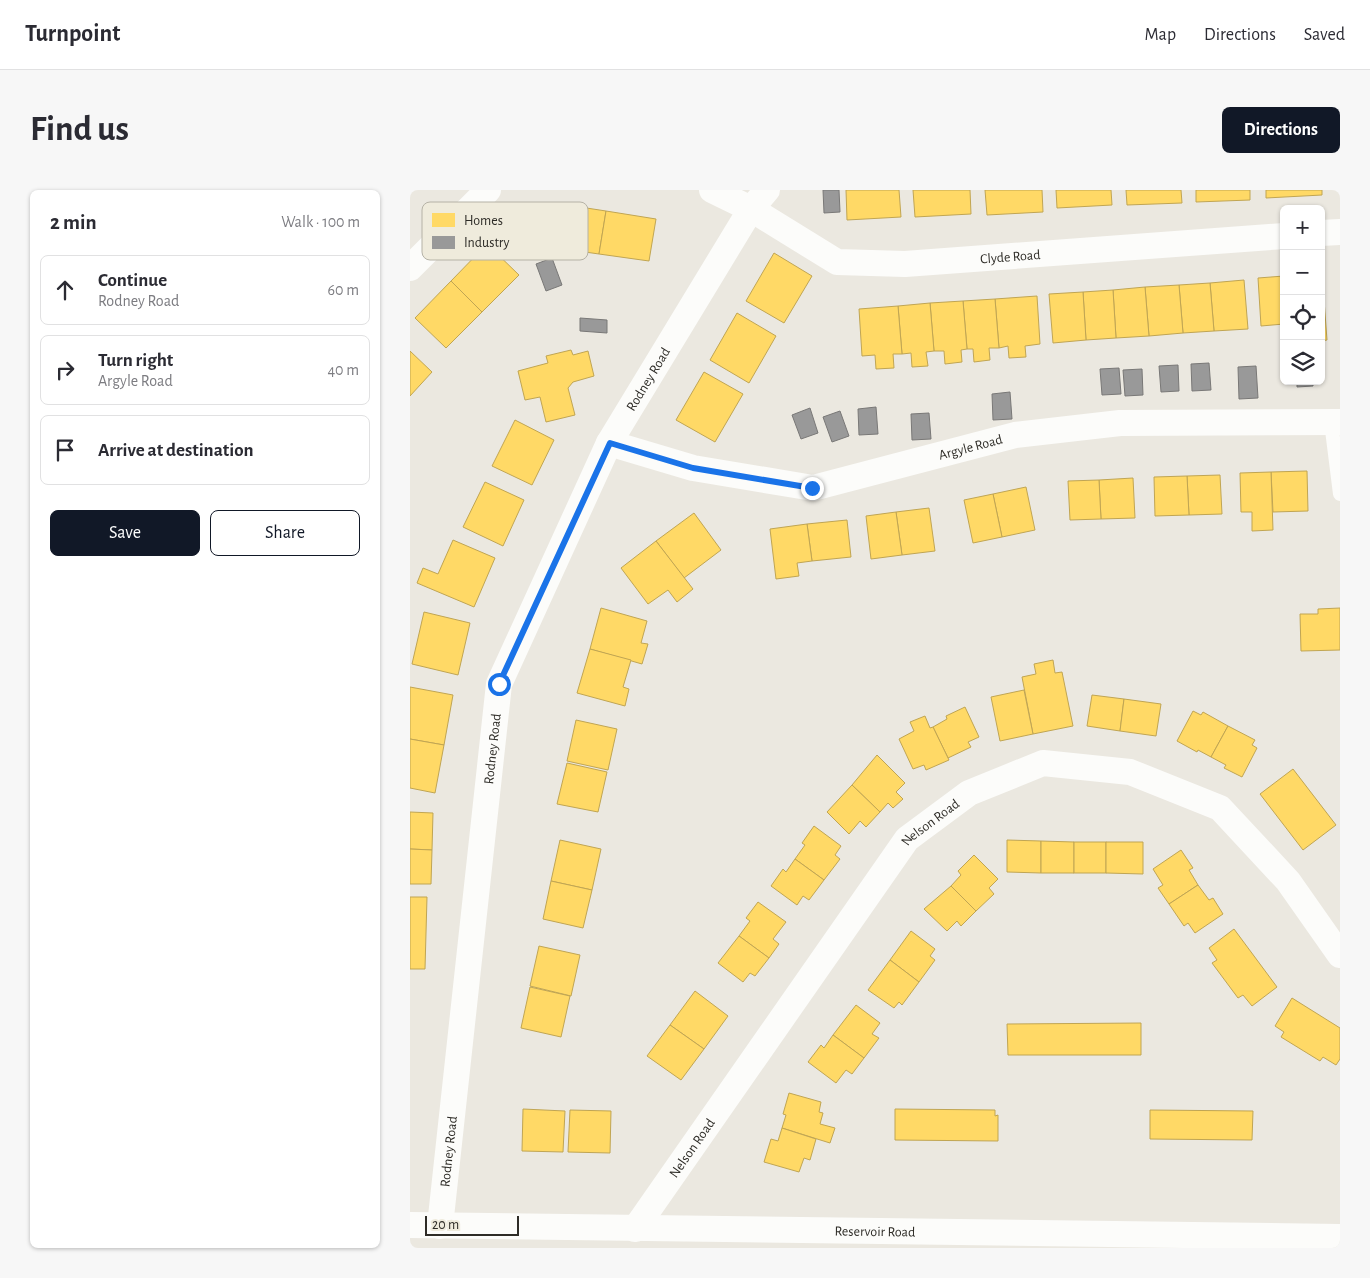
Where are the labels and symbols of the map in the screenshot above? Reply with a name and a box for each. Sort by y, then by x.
legend [422,202,588,260]
text: Homes [464,214,503,228]
text: Industry [464,236,510,250]
street label: Clyde Road [980,248,1041,266]
street label: Rodney Road [624,345,673,414]
street label: Argyle Road [937,433,1004,463]
route end [801,477,824,500]
route start [488,673,511,696]
street label: Rodney Road [482,713,504,785]
street label: Nelson Road [899,797,962,848]
street label: Rodney Road [438,1115,460,1188]
street label: Nelson Road [667,1116,718,1181]
scale bar [425,1213,519,1236]
street label: Reservoir Road [834,1224,915,1240]

